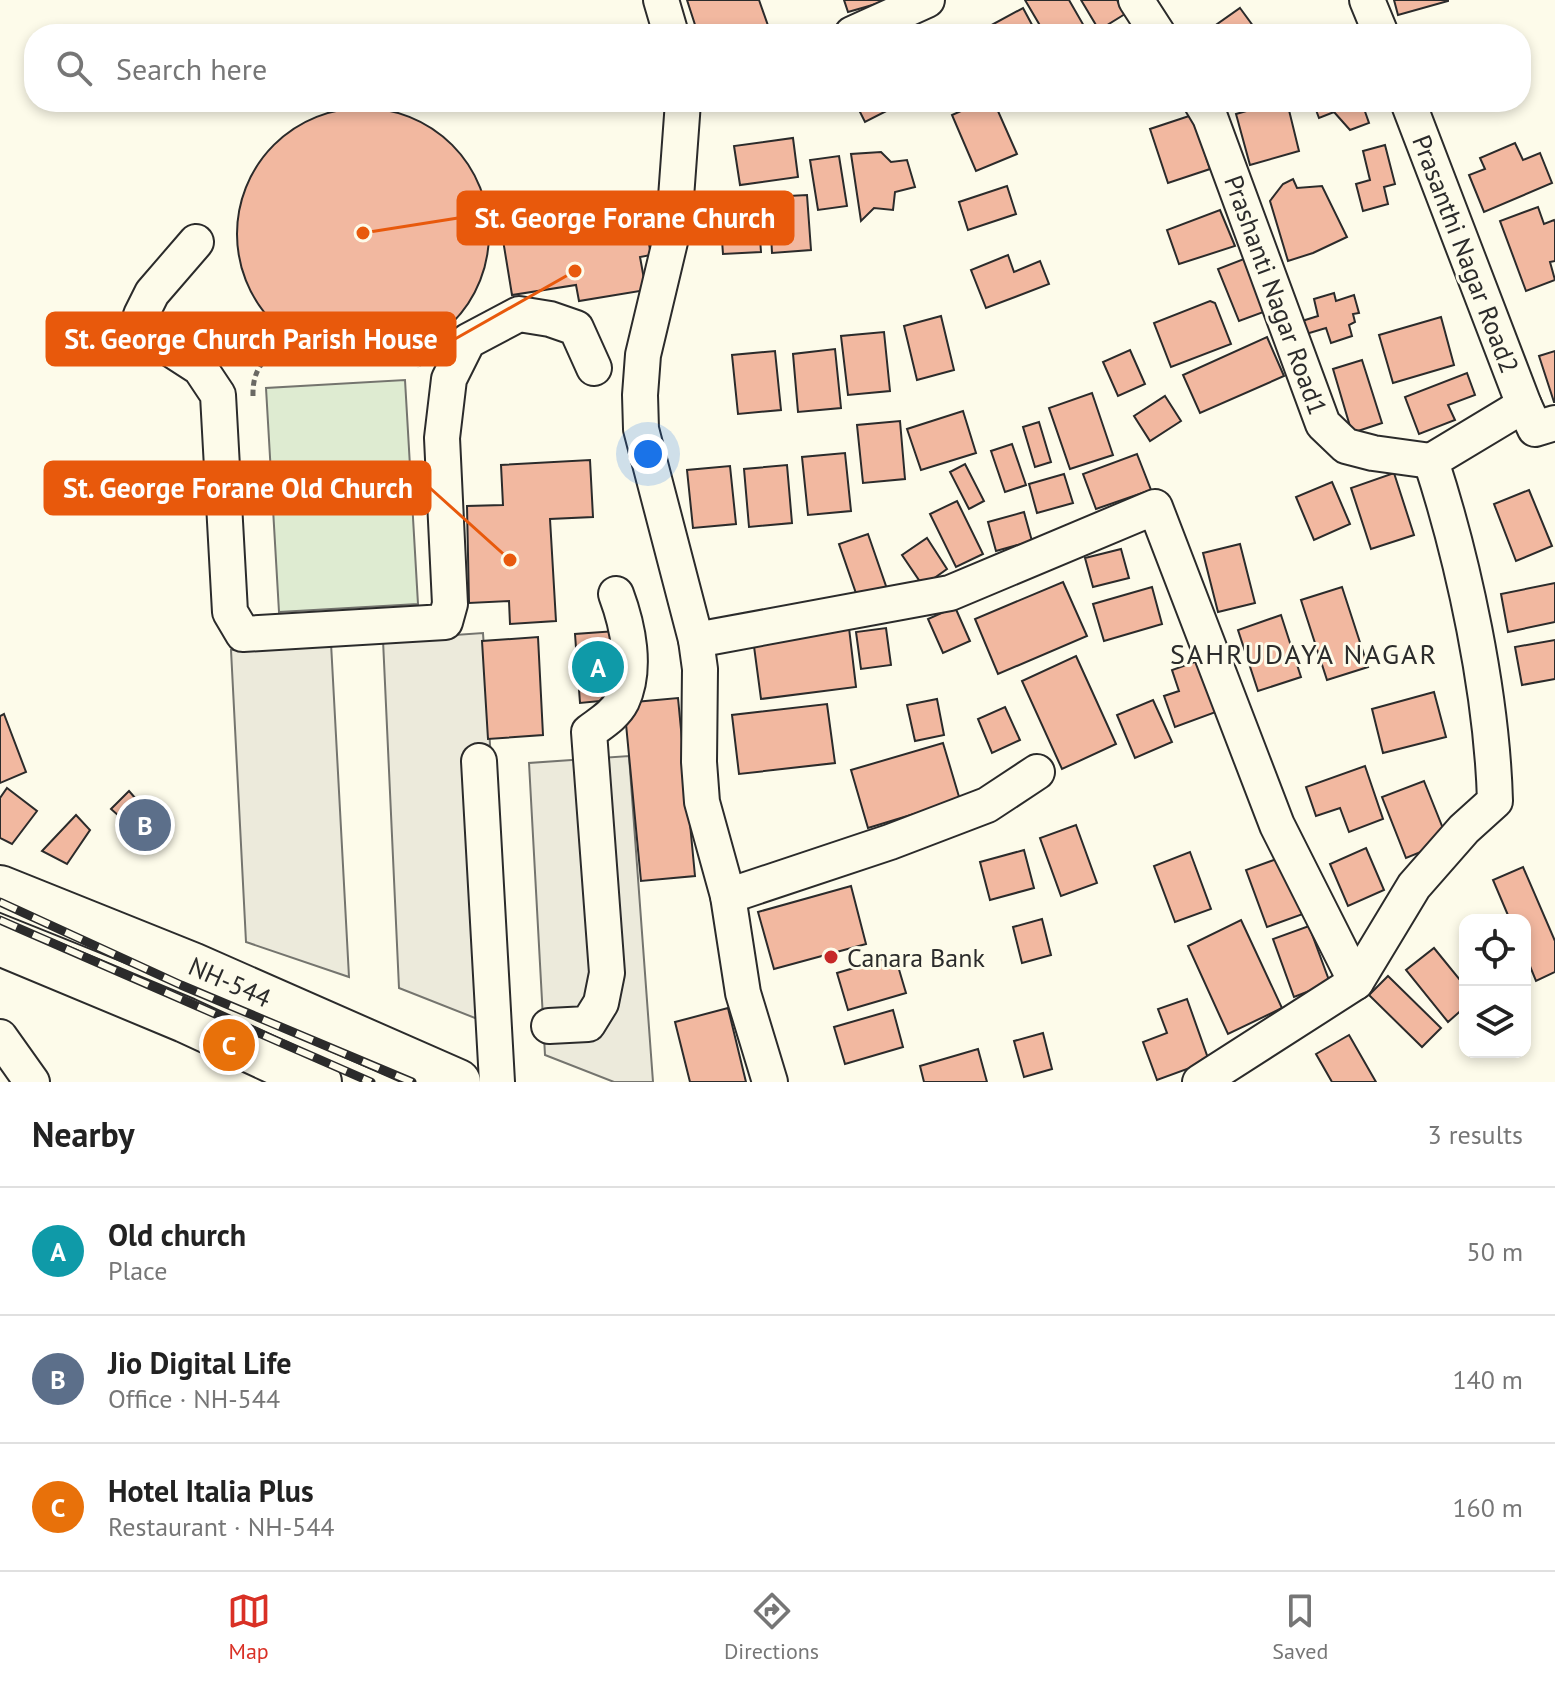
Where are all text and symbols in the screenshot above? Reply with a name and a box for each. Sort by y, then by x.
search box [24,24,1531,112]
icon: search [52,46,96,90]
text: Search here [116,49,267,88]
street label: Prasanthi Nagar Road2 [1405,130,1527,378]
street label: Prashanti Nagar Road1 [1217,171,1335,419]
callout: St. George Forane Church [458,192,793,244]
text: St. George Forane Church [475,199,775,236]
callout: St. George Church Parish House [47,313,455,365]
text: St. George Church Parish House [64,320,438,357]
your location [628,434,668,474]
callout: St. George Forane Old Church [45,462,430,514]
text: St. George Forane Old Church [63,469,413,506]
district label: SAHRUDAYA NAGAR [1170,635,1438,672]
pin: A [572,637,624,697]
pin: B [119,795,171,855]
map controls [1459,914,1531,1058]
button: locate [1459,914,1531,986]
place label: Canara Bank [847,941,985,974]
marker: Canara Bank [822,948,840,966]
street label: NH-544 [184,949,276,1015]
button: layers [1459,986,1531,1058]
pin: C [203,1015,255,1075]
text: Nearby [32,1112,134,1156]
text: 3 results [1428,1118,1523,1151]
text: Old church [108,1215,246,1254]
text: A [50,1235,66,1268]
text: 50 m [1467,1235,1523,1268]
text: Place [108,1254,167,1287]
text: Jio Digital Life [108,1343,291,1382]
text: B [50,1363,66,1396]
text: 140 m [1452,1363,1523,1396]
text: Office · NH-544 [108,1382,280,1415]
text: Hotel Italia Plus [108,1471,314,1510]
text: C [51,1491,65,1524]
text: 160 m [1452,1491,1523,1524]
text: Restaurant · NH-544 [108,1510,335,1543]
tab: Map [227,1589,271,1665]
tab: Directions [724,1589,819,1665]
tab: Saved [1272,1589,1328,1665]

